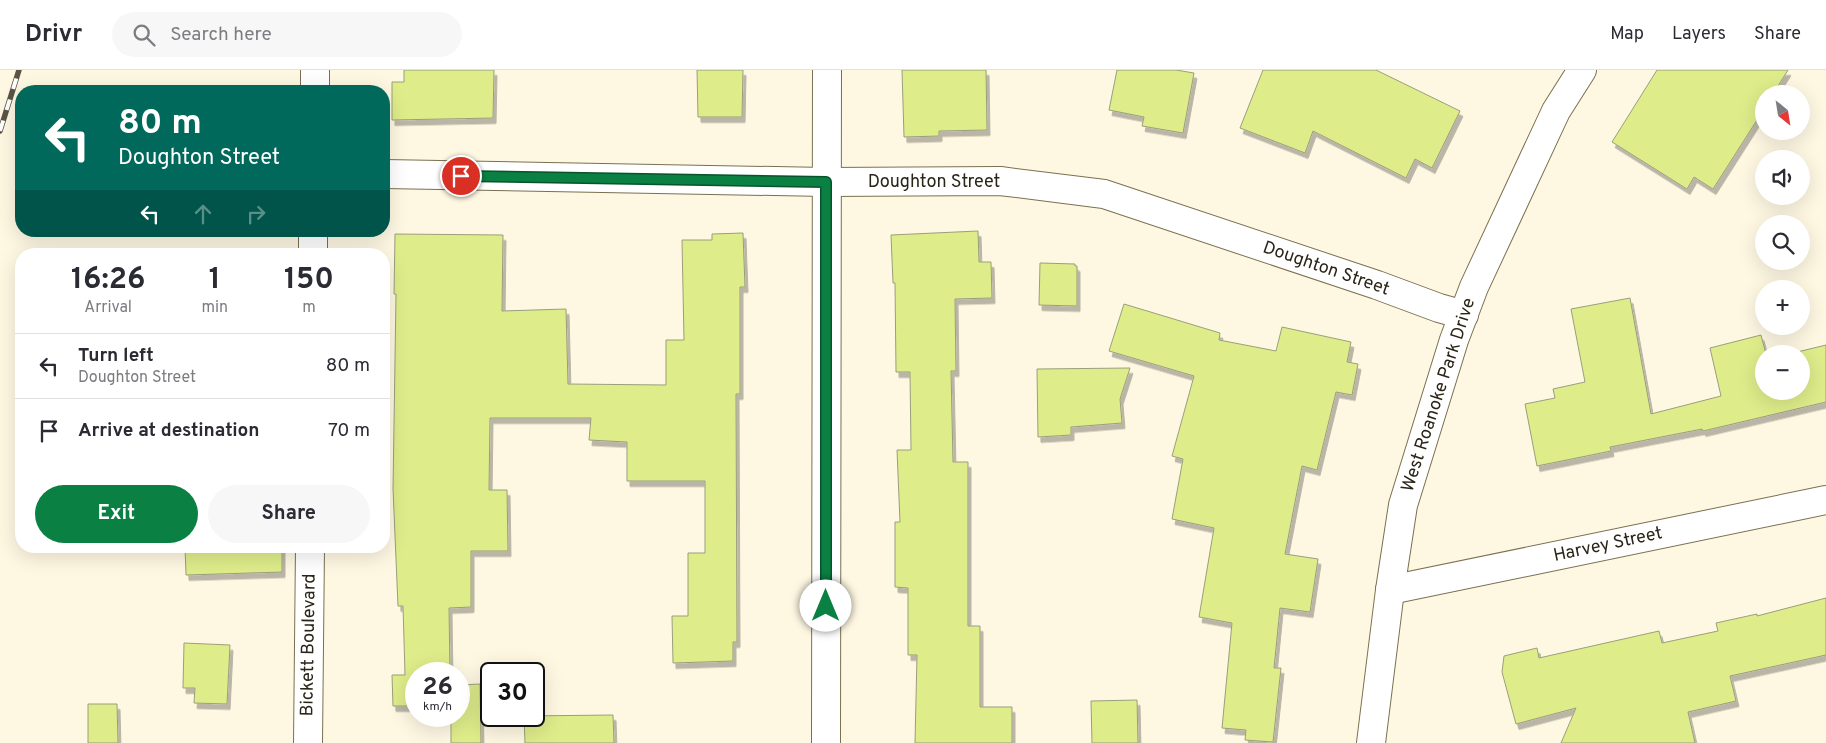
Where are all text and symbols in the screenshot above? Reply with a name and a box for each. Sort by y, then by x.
search box [112,12,462,57]
text: Drivr [25,20,82,50]
icon: search [130,21,158,49]
text: Search here [170,23,272,47]
text: Map [1610,23,1644,46]
text: Layers [1672,23,1726,46]
text: Share [1754,23,1801,46]
north arrow [1755,85,1810,140]
map controls [1755,85,1810,400]
text: 80 m [118,102,202,146]
icon: left [35,105,100,170]
text: Doughton Street [118,145,280,172]
button: sound [1755,150,1810,205]
pin [440,155,482,197]
icon: arrive [447,162,475,190]
street label: Doughton Street [868,171,1000,194]
icon: left [136,200,164,228]
icon: ahead [189,200,217,228]
icon: right [242,200,270,228]
button: search [1755,215,1810,270]
street label: Doughton Street [1260,237,1392,301]
text: 16:26 [71,262,145,299]
text: 1 [209,262,221,299]
text: 150 [284,262,334,299]
button: + [1755,280,1810,335]
street label: West Roanoke Park Drive [1397,295,1481,495]
text: Arrival [84,298,132,318]
text: min [201,298,228,318]
text: m [302,298,316,318]
text: Turn left [78,344,154,368]
button: − [1755,345,1810,400]
icon: left [35,352,63,380]
text: 80 m [326,354,370,378]
text: Doughton Street [78,368,196,388]
icon: arrive [35,417,63,445]
text: Arrive at destination [78,419,259,443]
text: 70 m [328,419,370,443]
button: Exit [35,485,198,543]
button: Share [208,485,370,543]
street label: Harvey Street [1551,522,1665,568]
street label: Bickett Boulevard [296,573,322,717]
position arrow [799,579,851,631]
speed limit sign: 30 [480,662,545,727]
text: 26 [422,672,453,704]
text: km/h [423,699,452,715]

